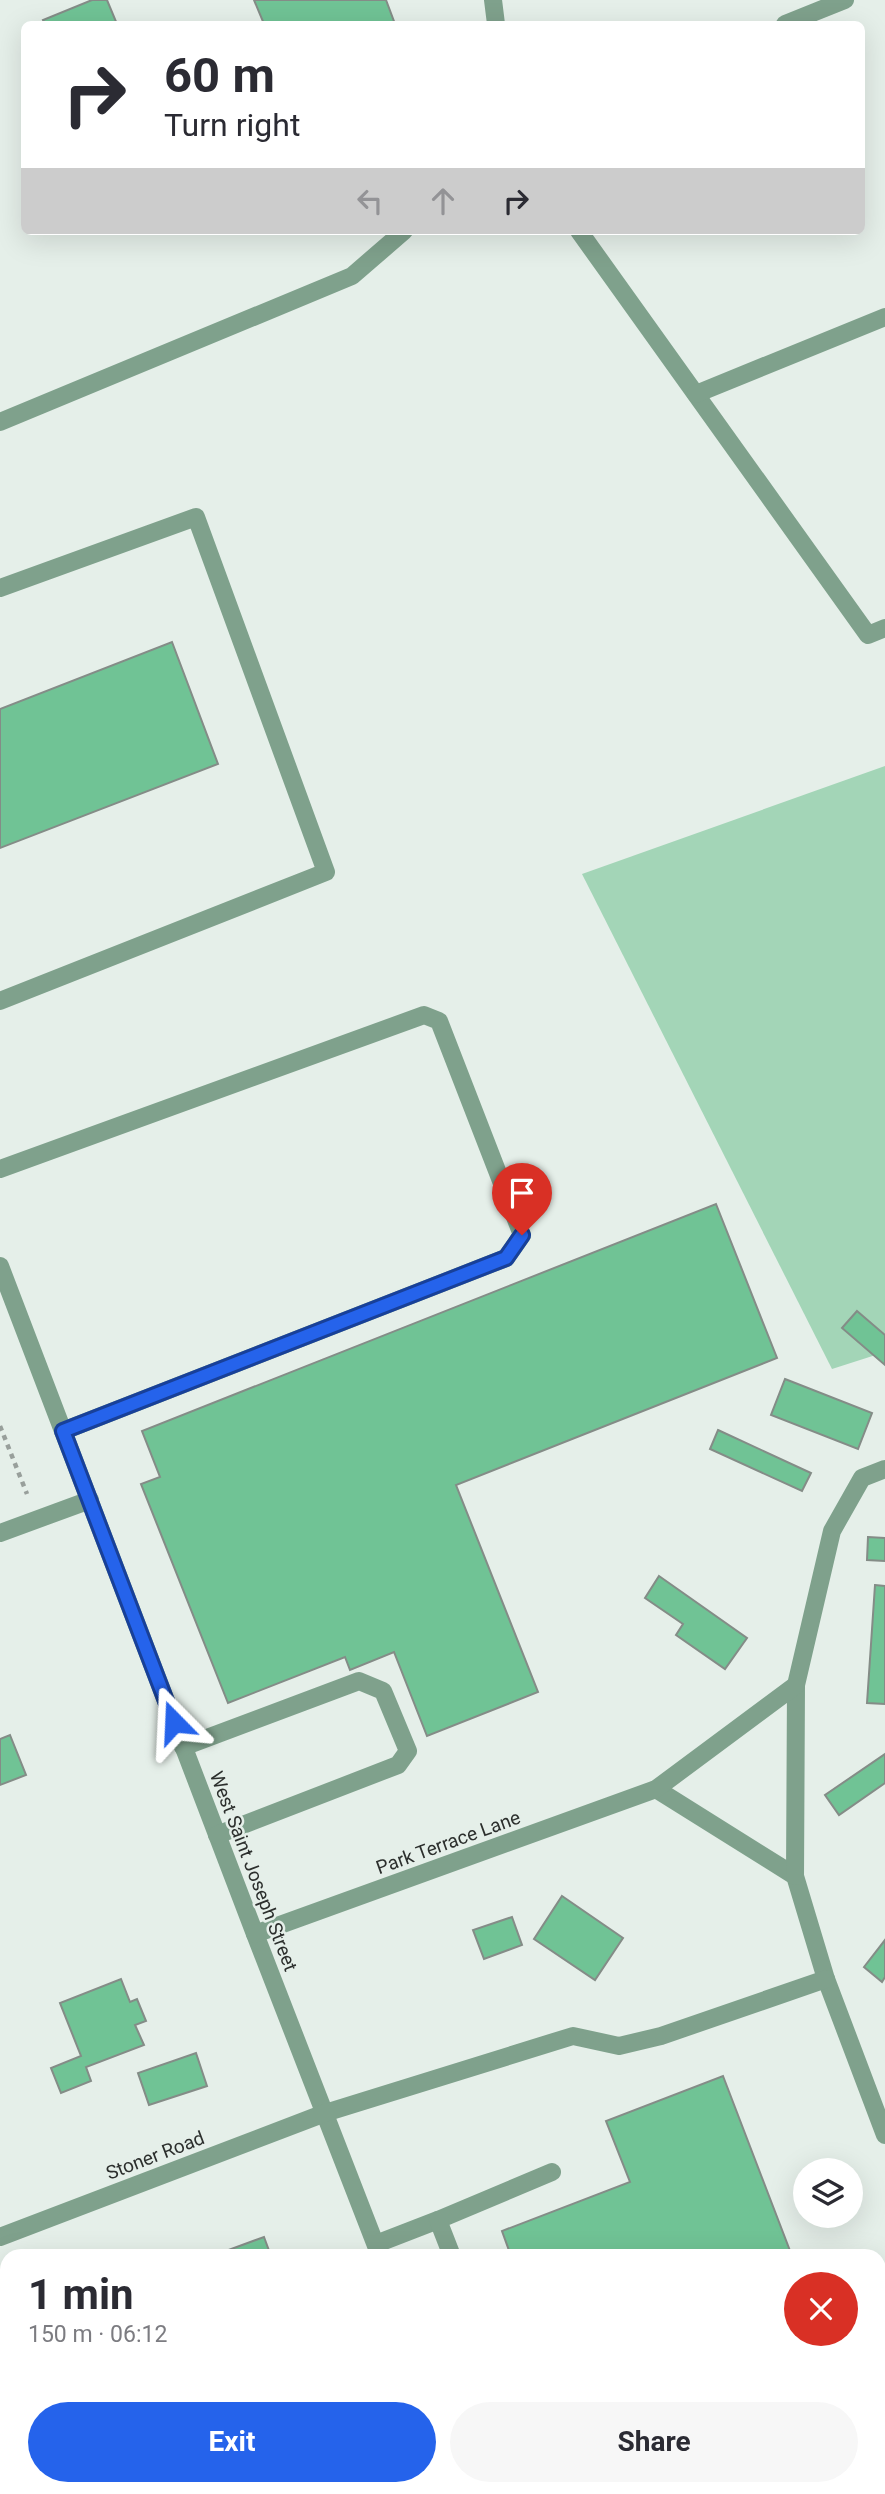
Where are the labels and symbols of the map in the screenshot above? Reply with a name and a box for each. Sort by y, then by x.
pin [492,1163,552,1235]
position arrow [137,1685,211,1759]
street label: West Saint Joseph Street [205,1768,302,1974]
street label: Park Terrace Lane [373,1806,523,1879]
street label: Stoner Road [103,2126,208,2185]

